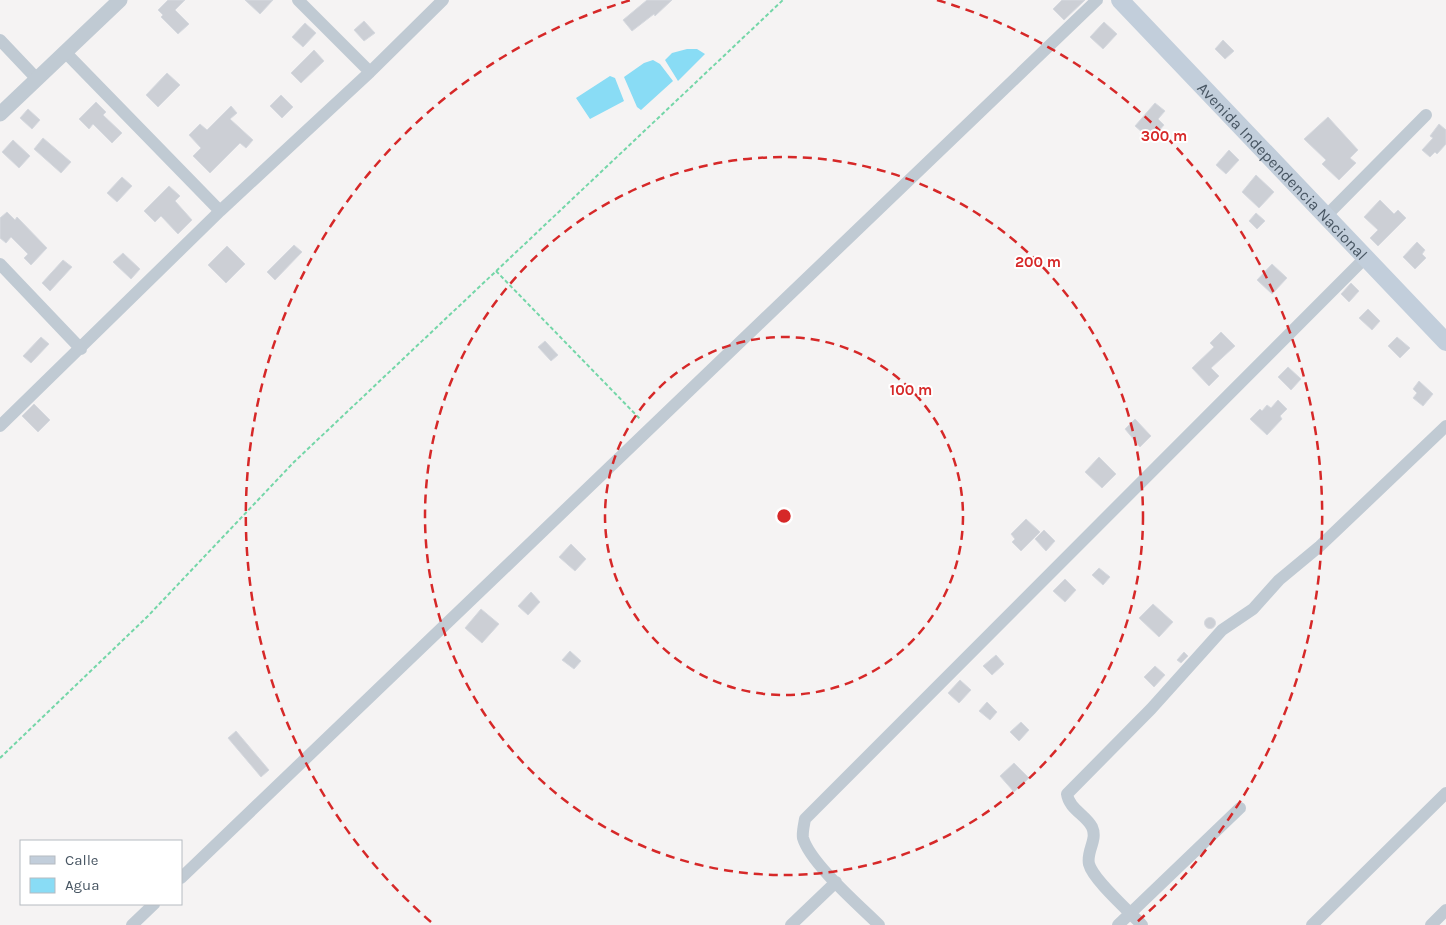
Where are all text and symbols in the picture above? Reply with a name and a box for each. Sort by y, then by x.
street label: Avenida Independencia Nacional [1194,78,1372,264]
text: 300 m [1141,127,1187,145]
text: 200 m [1015,253,1061,271]
text: 100 m [890,381,932,399]
centre of rings [775,507,793,525]
legend [20,840,182,905]
text: Calle [65,851,99,869]
text: Agua [65,876,99,894]

